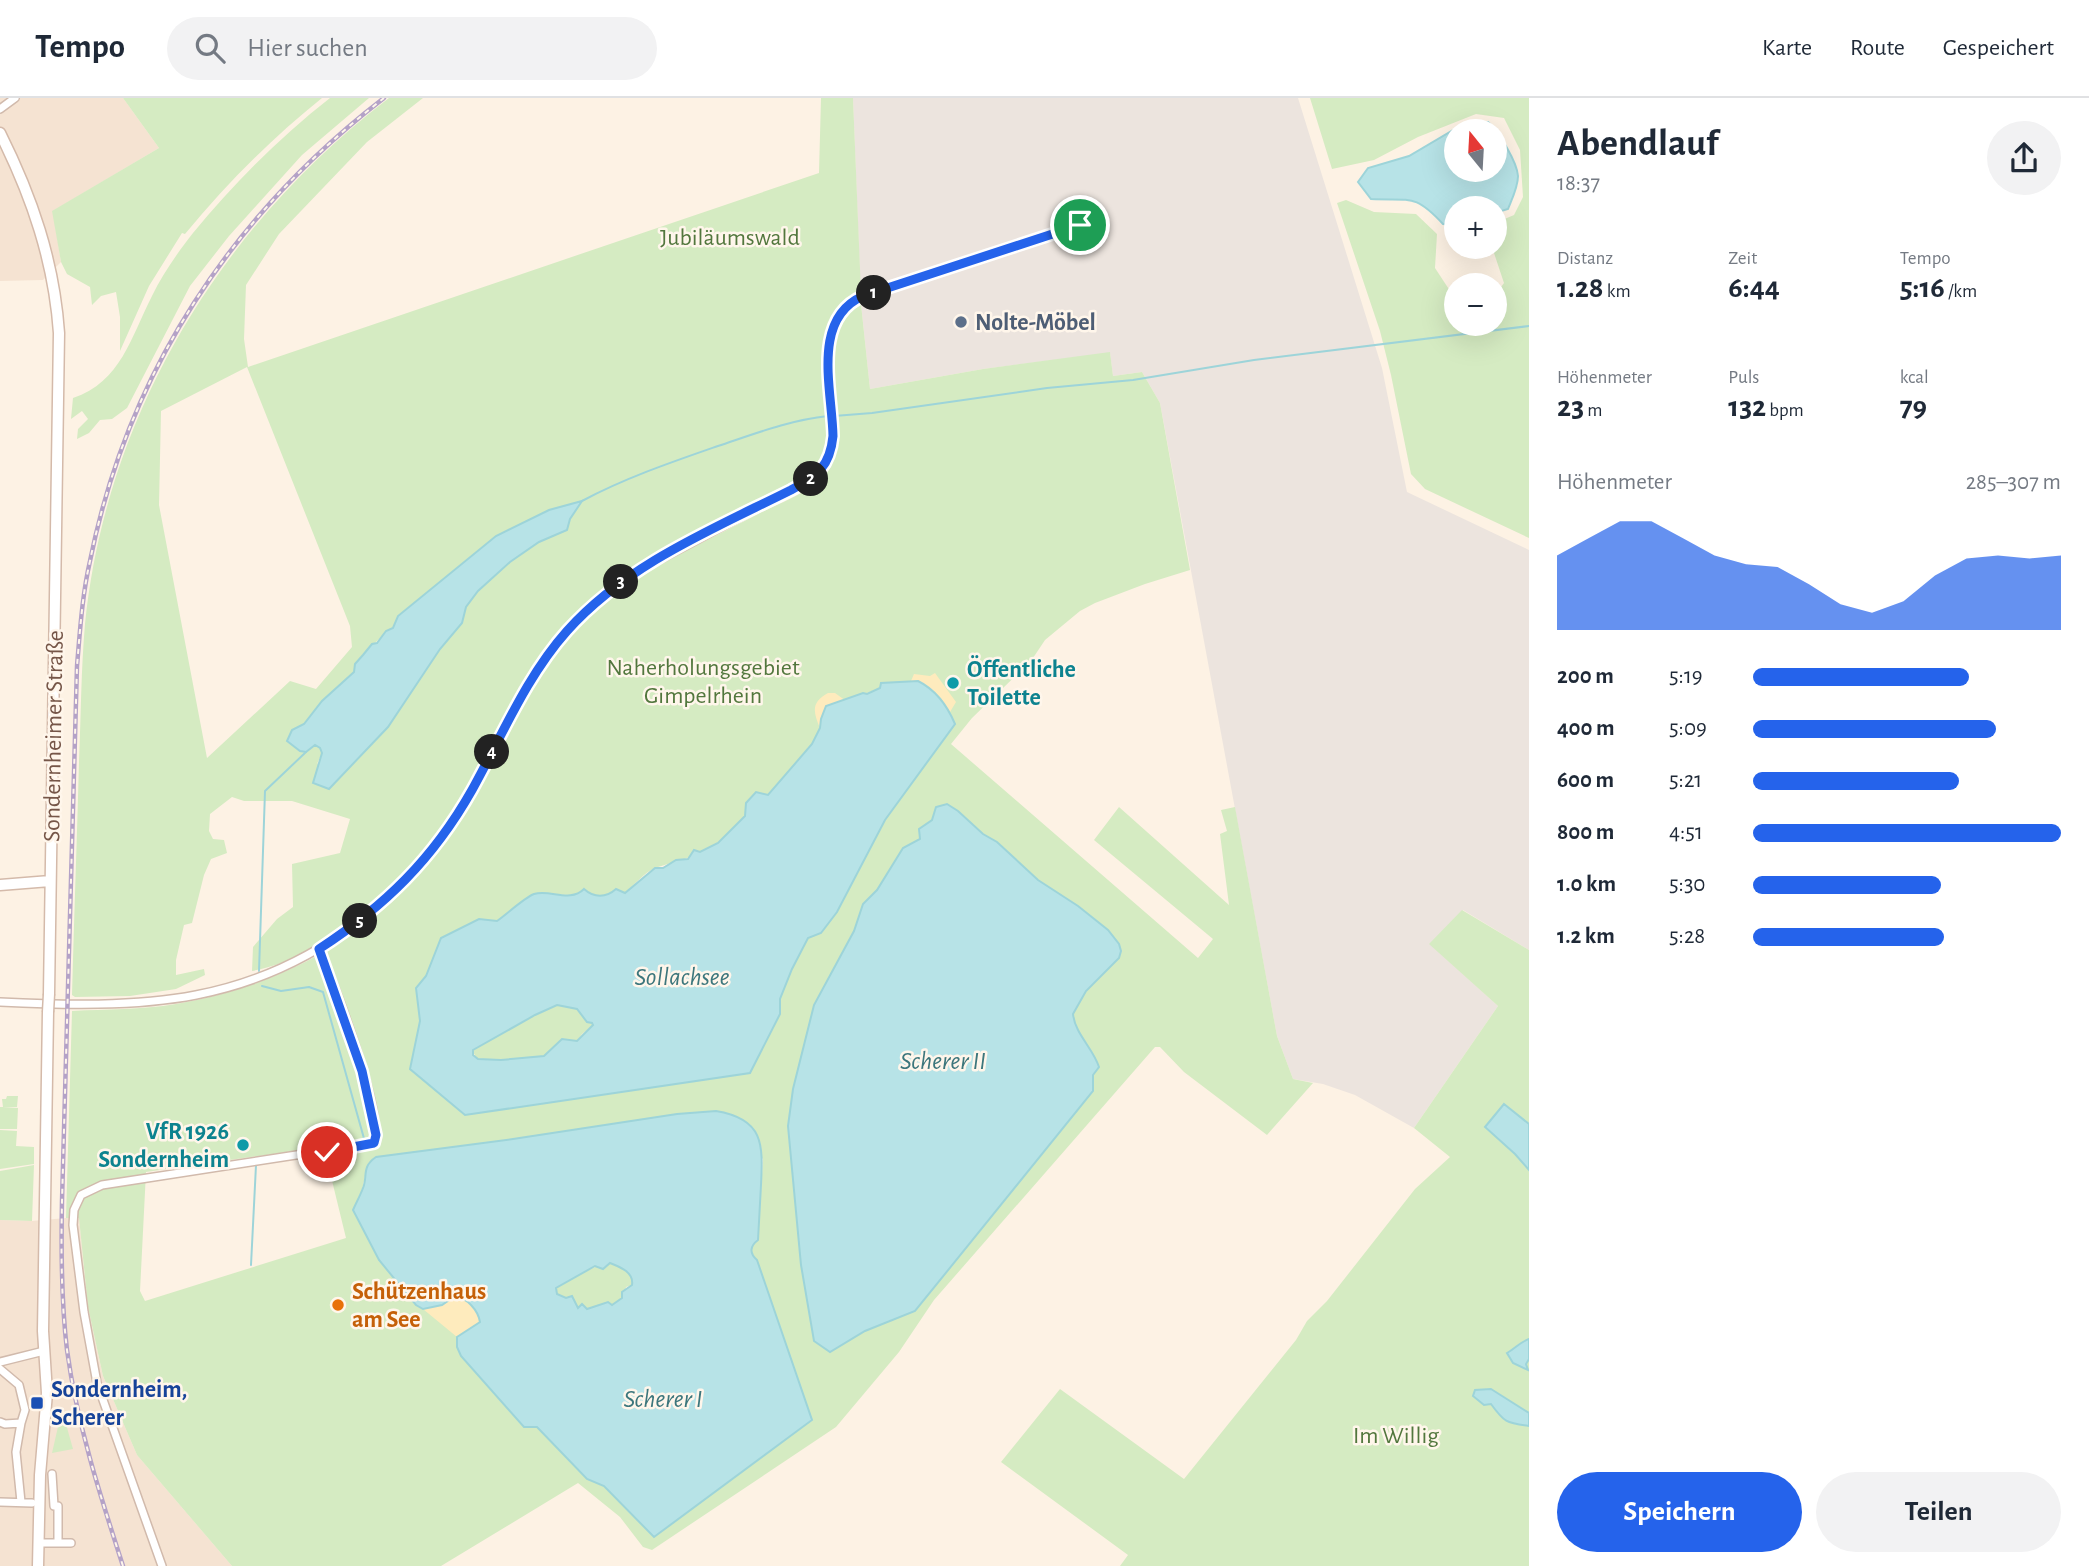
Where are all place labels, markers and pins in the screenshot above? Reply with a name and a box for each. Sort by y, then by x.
pin [1050,195,1110,255]
pin: 1 [856,276,892,310]
place label: Nolte-Möbel [975,311,1096,335]
marker: Nolte-Möbel [953,314,969,330]
pin: 2 [794,462,828,496]
pin: 3 [604,564,638,600]
place label: Öffentliche Toilette [967,655,1076,710]
marker: Öffentliche Toilette [945,675,961,691]
pin: 4 [475,734,510,770]
pin: 5 [342,904,378,938]
place label: VfR 1926 Sondernheim [98,1120,229,1172]
pin [297,1122,357,1182]
marker: VfR 1926 Sondernheim [235,1137,251,1153]
place label: Schützenhaus am See [352,1280,486,1332]
marker: Schützenhaus am See [330,1297,346,1313]
place label: Sondernheim, Scherer [51,1378,187,1430]
marker: Sondernheim, Scherer [29,1395,45,1411]

